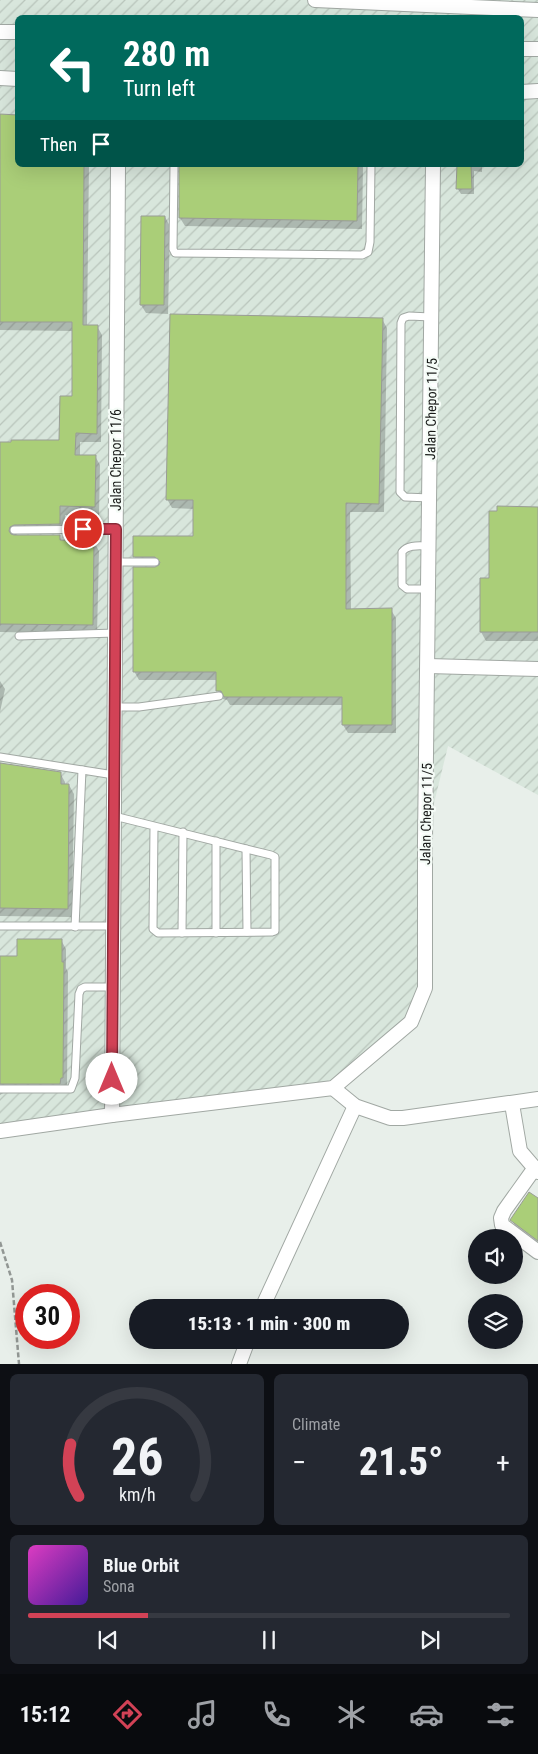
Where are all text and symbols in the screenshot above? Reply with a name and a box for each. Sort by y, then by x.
text: 280 m [123,34,210,75]
icon: left [40,35,105,100]
text: Turn left [123,76,195,101]
icon: arrive [87,130,115,158]
text: Then [40,133,77,156]
street label: Jalan Chepor 11/5 [422,358,440,460]
street label: Jalan Chepor 11/6 [108,409,124,511]
pin [62,508,104,550]
icon: arrive [69,515,97,543]
street label: Jalan Chepor 11/5 [417,763,435,865]
position arrow [85,1052,137,1104]
map controls [468,1229,523,1349]
button: sound [468,1229,523,1284]
speed limit sign: 30 [15,1284,80,1349]
button: layers [468,1294,523,1349]
text: 15:13 · 1 min · 300 m [188,1312,350,1335]
text: Climate [292,1415,340,1434]
text: 26 [111,1427,163,1488]
text: 21.5° [359,1440,443,1484]
text: − [292,1446,306,1479]
text: + [496,1446,510,1479]
text: km/h [119,1484,155,1505]
text: Blue Orbit [103,1554,179,1577]
text: Sona [103,1577,135,1596]
icon: previous [94,1626,122,1654]
icon: pause [255,1626,283,1654]
icon: next [416,1626,444,1654]
icon: directions [110,1697,145,1732]
icon: music [185,1697,220,1732]
icon: phone [259,1697,294,1732]
icon: climate [334,1697,369,1732]
icon: car [409,1697,444,1732]
icon: filters [483,1697,518,1732]
text: 15:12 [20,1702,70,1727]

